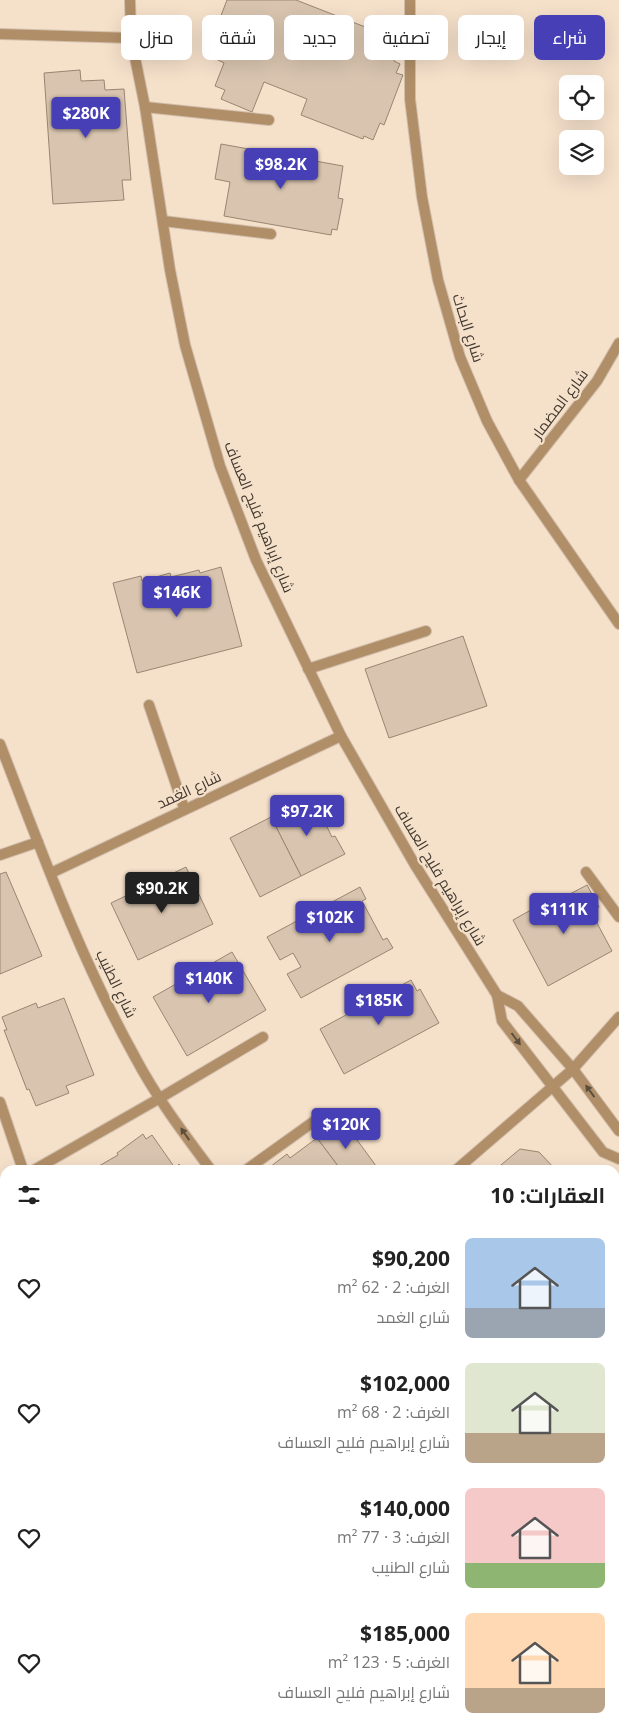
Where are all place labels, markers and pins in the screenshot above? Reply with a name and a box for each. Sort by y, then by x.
pin: $280K [51,96,121,139]
pin: $98.2K [240,148,322,190]
pin: $146K [142,576,212,618]
pin: $97.2K [266,794,348,837]
pin: $90.2K [121,872,203,914]
pin: $111K [529,892,599,935]
pin: $102K [295,900,365,943]
pin: $140K [174,962,244,1004]
pin: $185K [344,984,414,1026]
pin: $120K [311,1108,381,1150]

